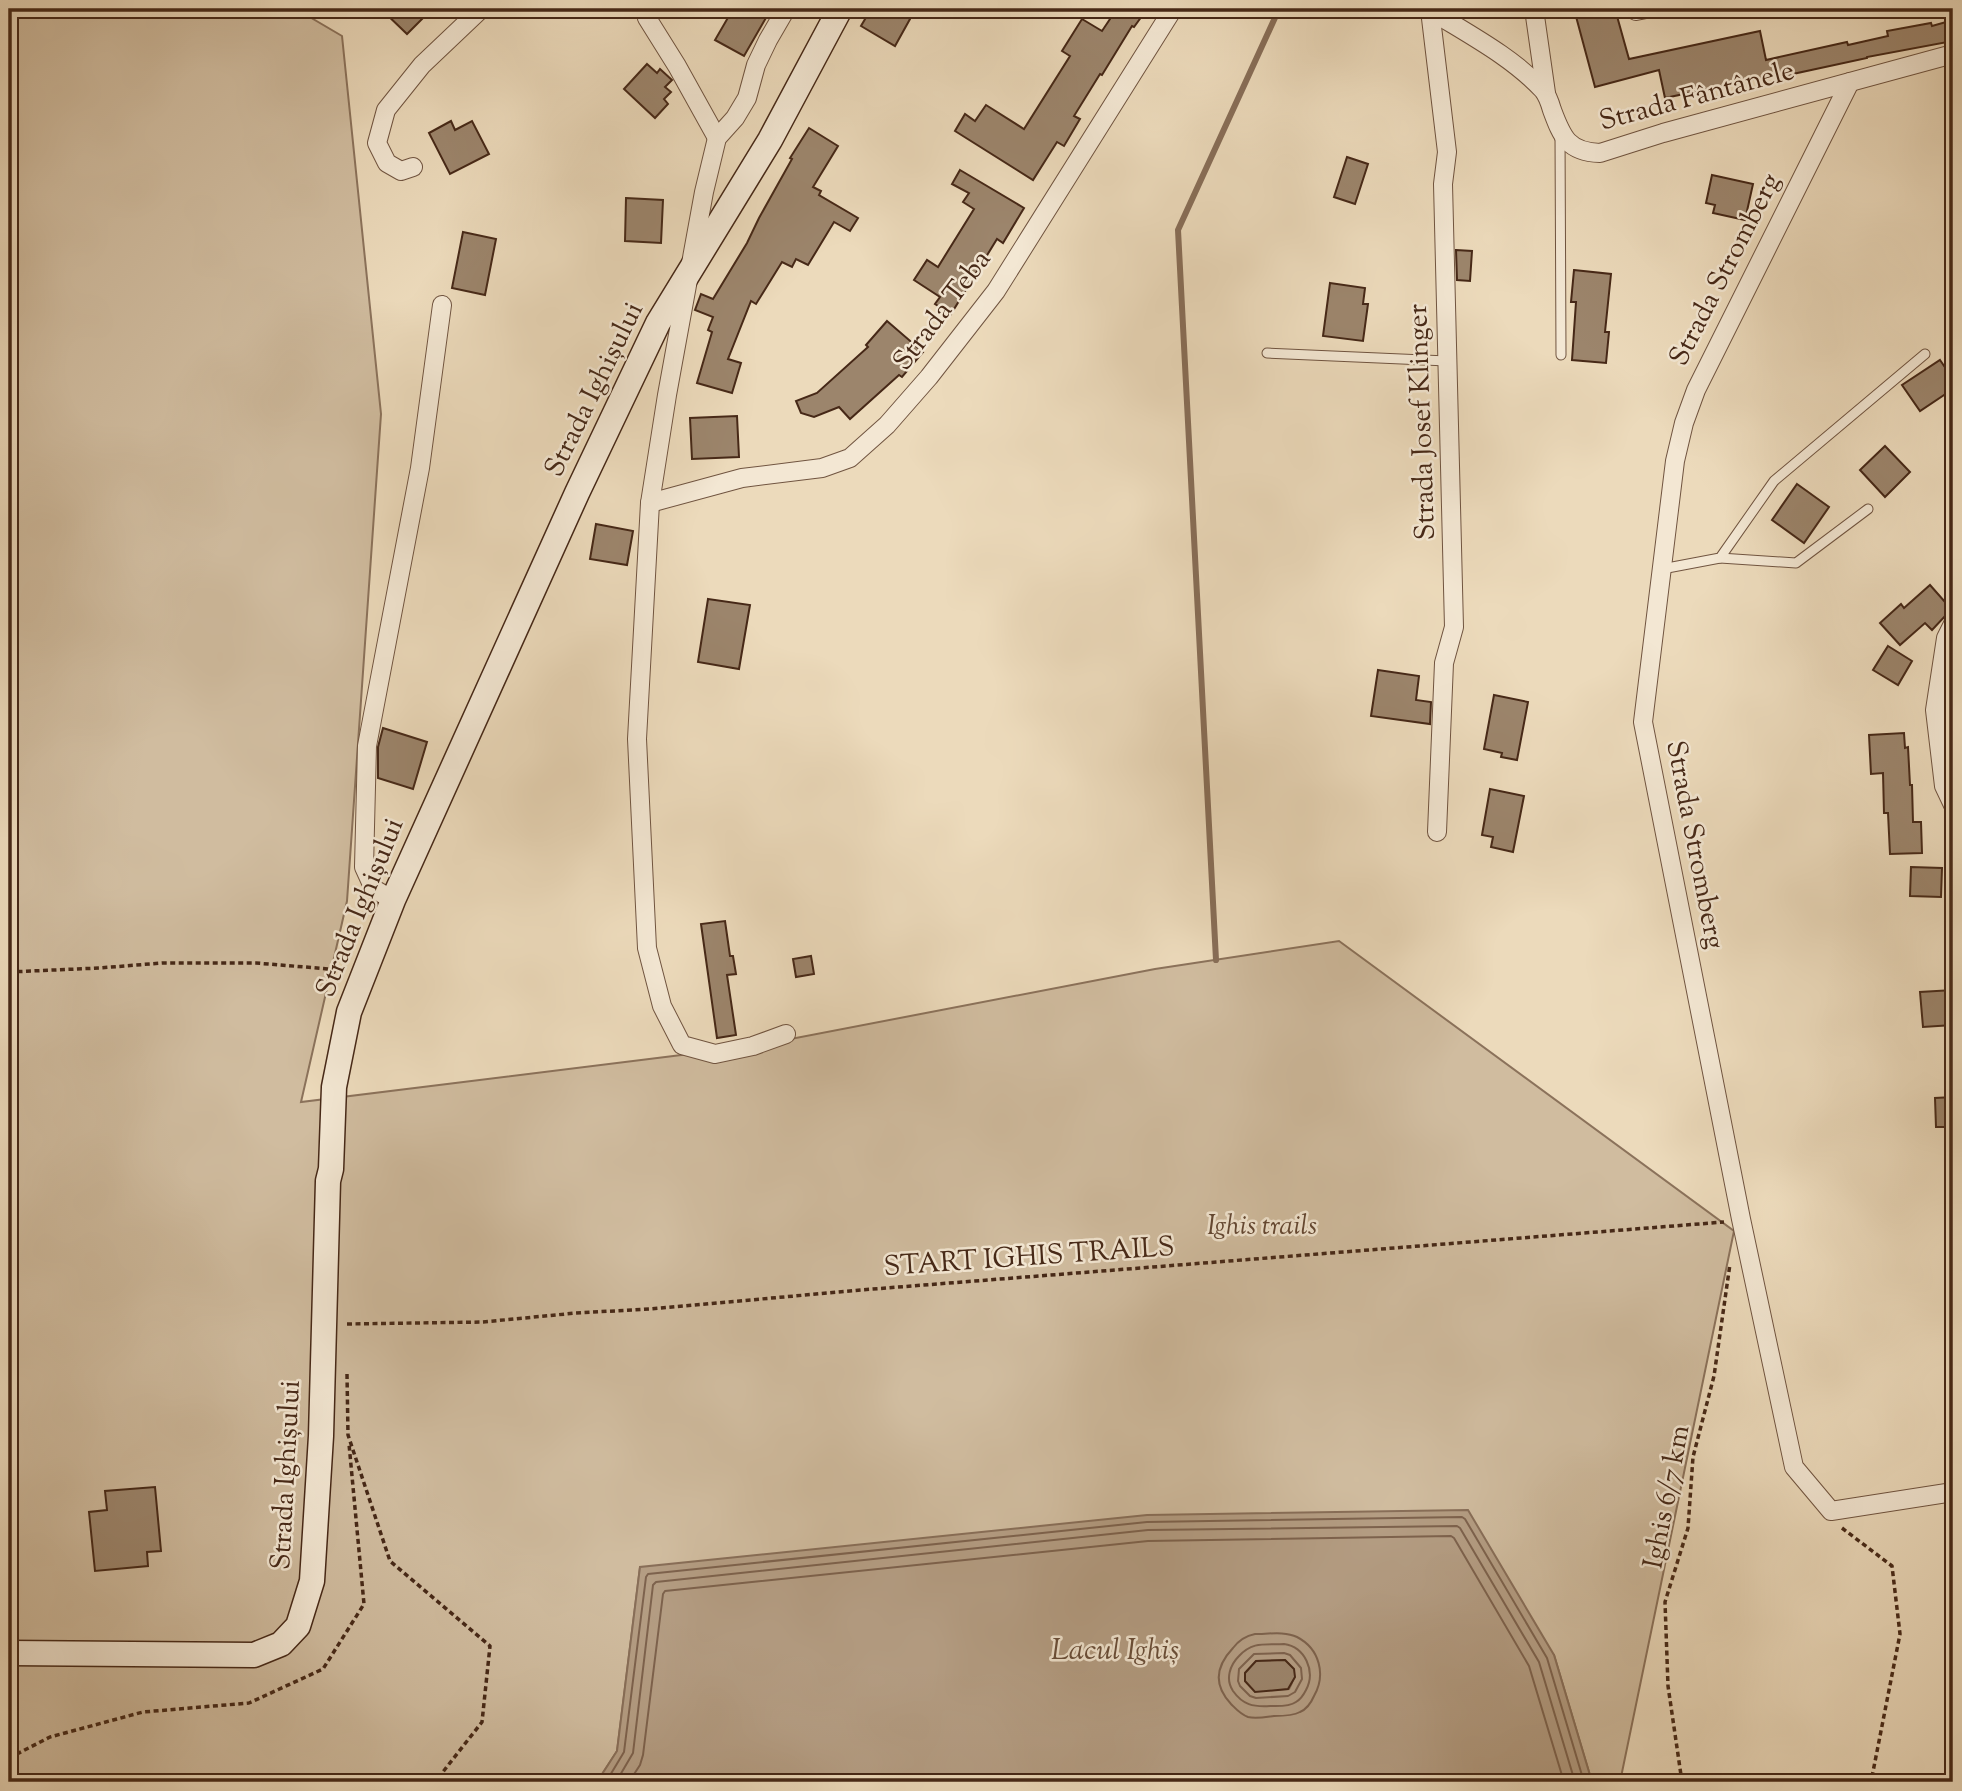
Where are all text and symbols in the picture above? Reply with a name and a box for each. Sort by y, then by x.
street label: Strada Fântânele [1595,52,1799,142]
street label: Strada Stromberg [1660,167,1792,373]
street label: Strada Teba [884,242,1002,380]
street label: Strada Ighișului [535,296,655,484]
street label: Strada Josef Klinger [1399,303,1447,541]
street label: Strada Stromberg [1654,737,1734,953]
street label: Strada Ighișului [307,812,415,1004]
park label: Ighis trails [1207,1207,1317,1247]
street label: START IGHIS TRAILS [882,1228,1176,1288]
street label: Strada Ighișului [262,1379,312,1571]
street label: Ighis 6/7 km [1634,1422,1702,1572]
water label: Lacul Ighiș [1051,1630,1179,1673]

